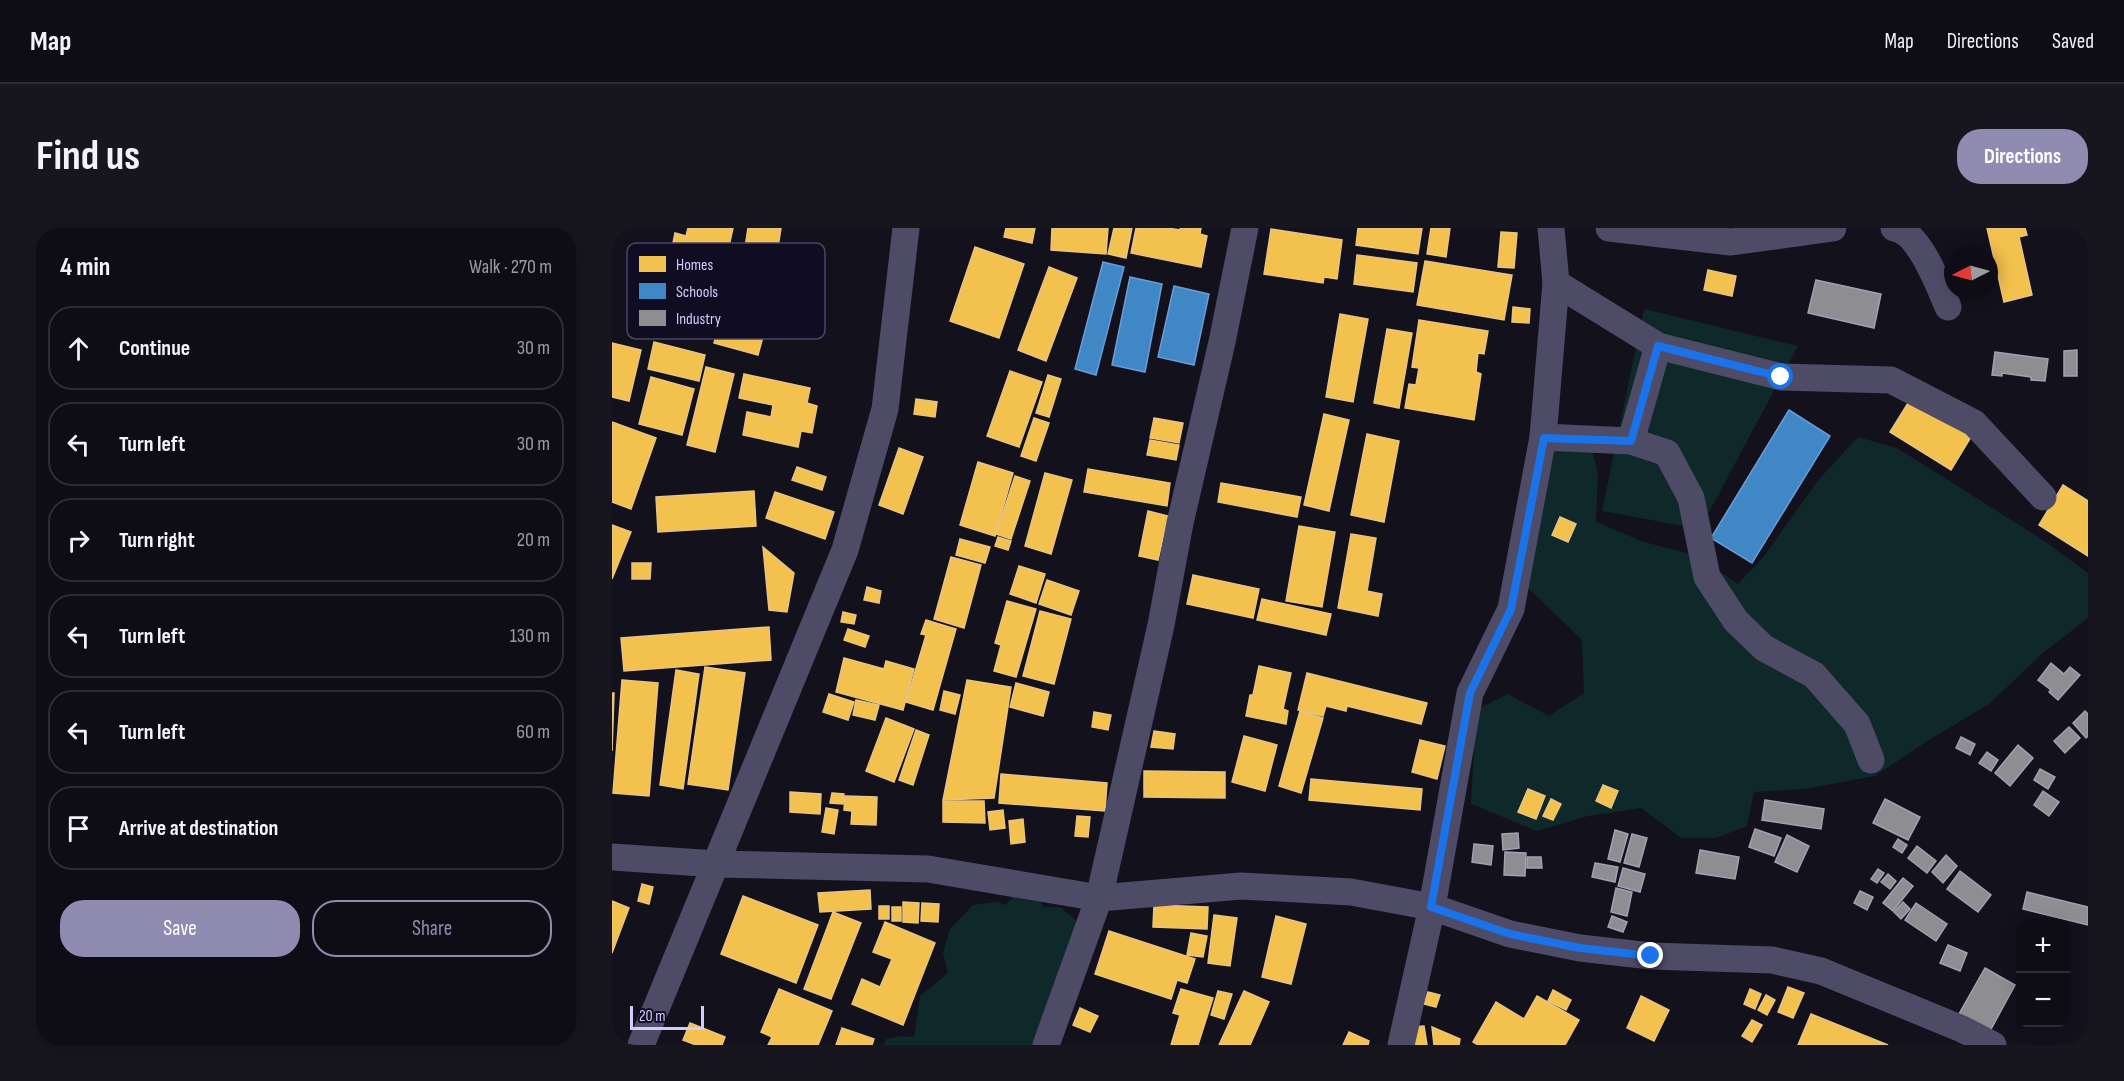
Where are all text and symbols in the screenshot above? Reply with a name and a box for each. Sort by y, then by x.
text: Map [30,25,71,58]
text: Map [1884,29,1914,54]
text: Directions [1947,29,2019,54]
text: Saved [2052,29,2094,54]
button: Directions [1957,129,2088,184]
text: Find us [36,131,140,182]
legend [627,243,825,339]
north arrow [1944,246,1998,300]
text: 4 min [60,252,110,283]
text: Walk · 270 m [469,255,552,279]
text: Homes [676,256,713,275]
text: Schools [676,283,718,302]
text: Industry [676,310,721,329]
icon: ahead [62,332,95,365]
text: Continue [119,335,190,362]
text: 30 m [517,336,550,360]
route start [1767,363,1793,389]
icon: left [62,428,95,461]
text: Turn left [119,431,185,458]
text: 30 m [517,432,550,456]
icon: right [62,524,95,557]
text: Turn right [119,527,195,554]
text: 20 m [517,528,550,552]
icon: left [62,620,95,653]
text: Turn left [119,623,185,650]
text: 130 m [510,624,550,648]
icon: left [62,716,95,749]
text: Turn left [119,719,185,746]
text: 60 m [516,720,550,744]
icon: arrive [62,812,95,845]
text: Arrive at destination [119,815,278,842]
button: Save [60,900,300,957]
button: Share [312,900,552,957]
map controls [2016,919,2070,1027]
button: + [2016,919,2070,973]
route end [1637,942,1663,968]
button: − [2016,973,2070,1027]
scale bar [630,1003,704,1030]
text: 20 m [639,1007,666,1026]

